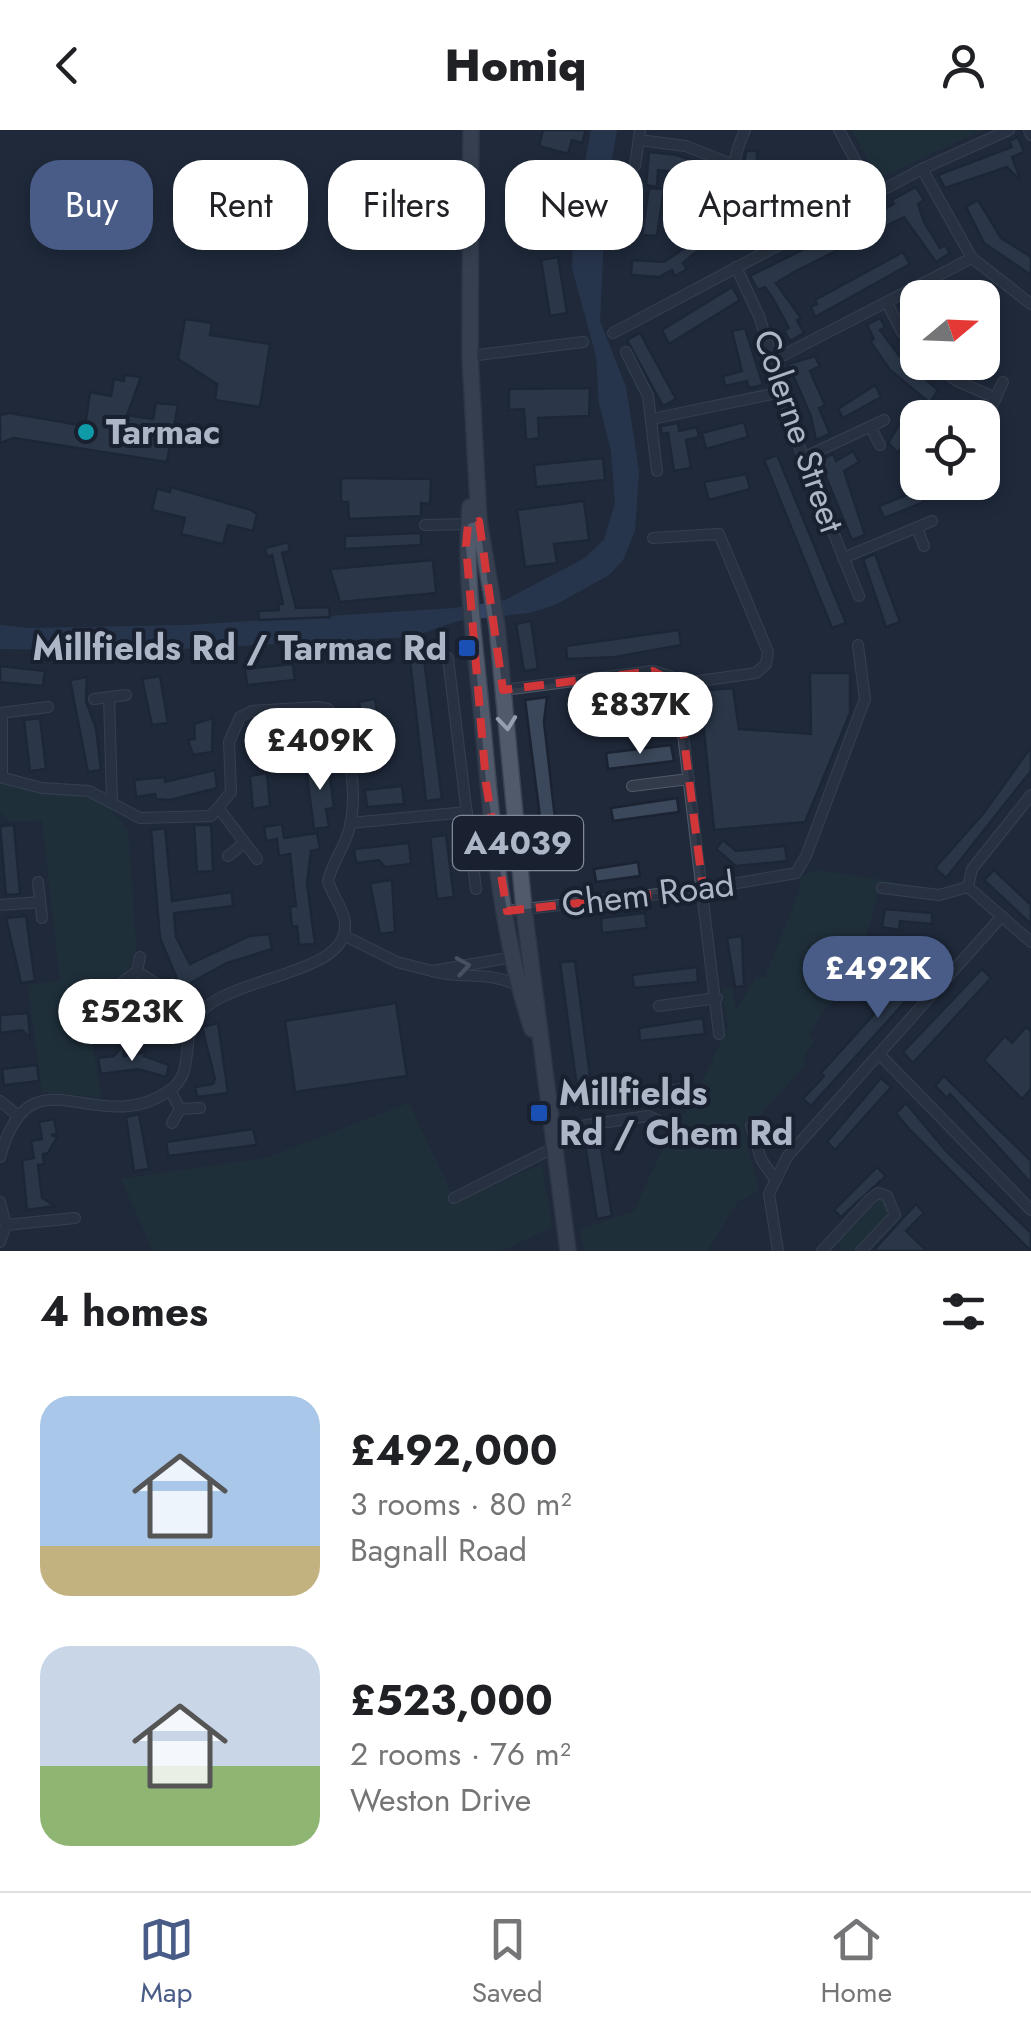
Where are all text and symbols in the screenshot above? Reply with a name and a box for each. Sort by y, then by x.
text: Homiq [445,33,586,98]
icon: back [40,38,95,93]
icon: person [936,38,991,93]
chip: Buy [30,160,153,250]
chip: Rent [173,160,308,250]
chip: Filters [328,160,485,250]
chip: New [505,160,643,250]
chip: Apartment [663,160,886,250]
north arrow [900,280,1000,380]
map controls [900,280,1000,500]
street label: Colerne Street [741,323,857,540]
button: locate [900,400,1000,500]
place label: Tarmac [106,407,220,457]
marker: Tarmac [75,421,97,443]
place label: Millfields Rd / Tarmac Rd [32,623,447,673]
marker: Millfields Rd / Tarmac Rd [456,637,478,659]
pin: £837K [570,672,710,757]
text: £837K [590,681,690,727]
pin: £409K [250,708,390,793]
one-way arrow [495,716,517,732]
text: £409K [267,717,373,763]
road number: A4039 [453,816,583,870]
street label: Chem Road [559,859,737,929]
pin: £492K [808,936,948,1021]
text: £492K [825,945,931,991]
one-way arrow [455,956,471,977]
pin: £523K [62,979,202,1064]
text: £523K [80,988,184,1034]
place label: Millfields Rd / Chem Rd [559,1068,793,1158]
marker: Millfields Rd / Chem Rd [528,1102,550,1124]
text: 4 homes [40,1281,208,1342]
icon: filters [936,1284,991,1339]
text: £492,000 [350,1420,558,1481]
icon: home [120,1436,240,1556]
text: 3 rooms · 80 m² [350,1481,571,1527]
text: Bagnall Road [350,1527,527,1573]
text: £523,000 [350,1670,553,1731]
icon: home [120,1686,240,1806]
text: 2 rooms · 76 m² [350,1731,571,1777]
text: Weston Drive [350,1777,531,1823]
tab: Map [139,1912,194,2013]
tab: Saved [472,1912,543,2013]
tab: Home [820,1912,892,2013]

